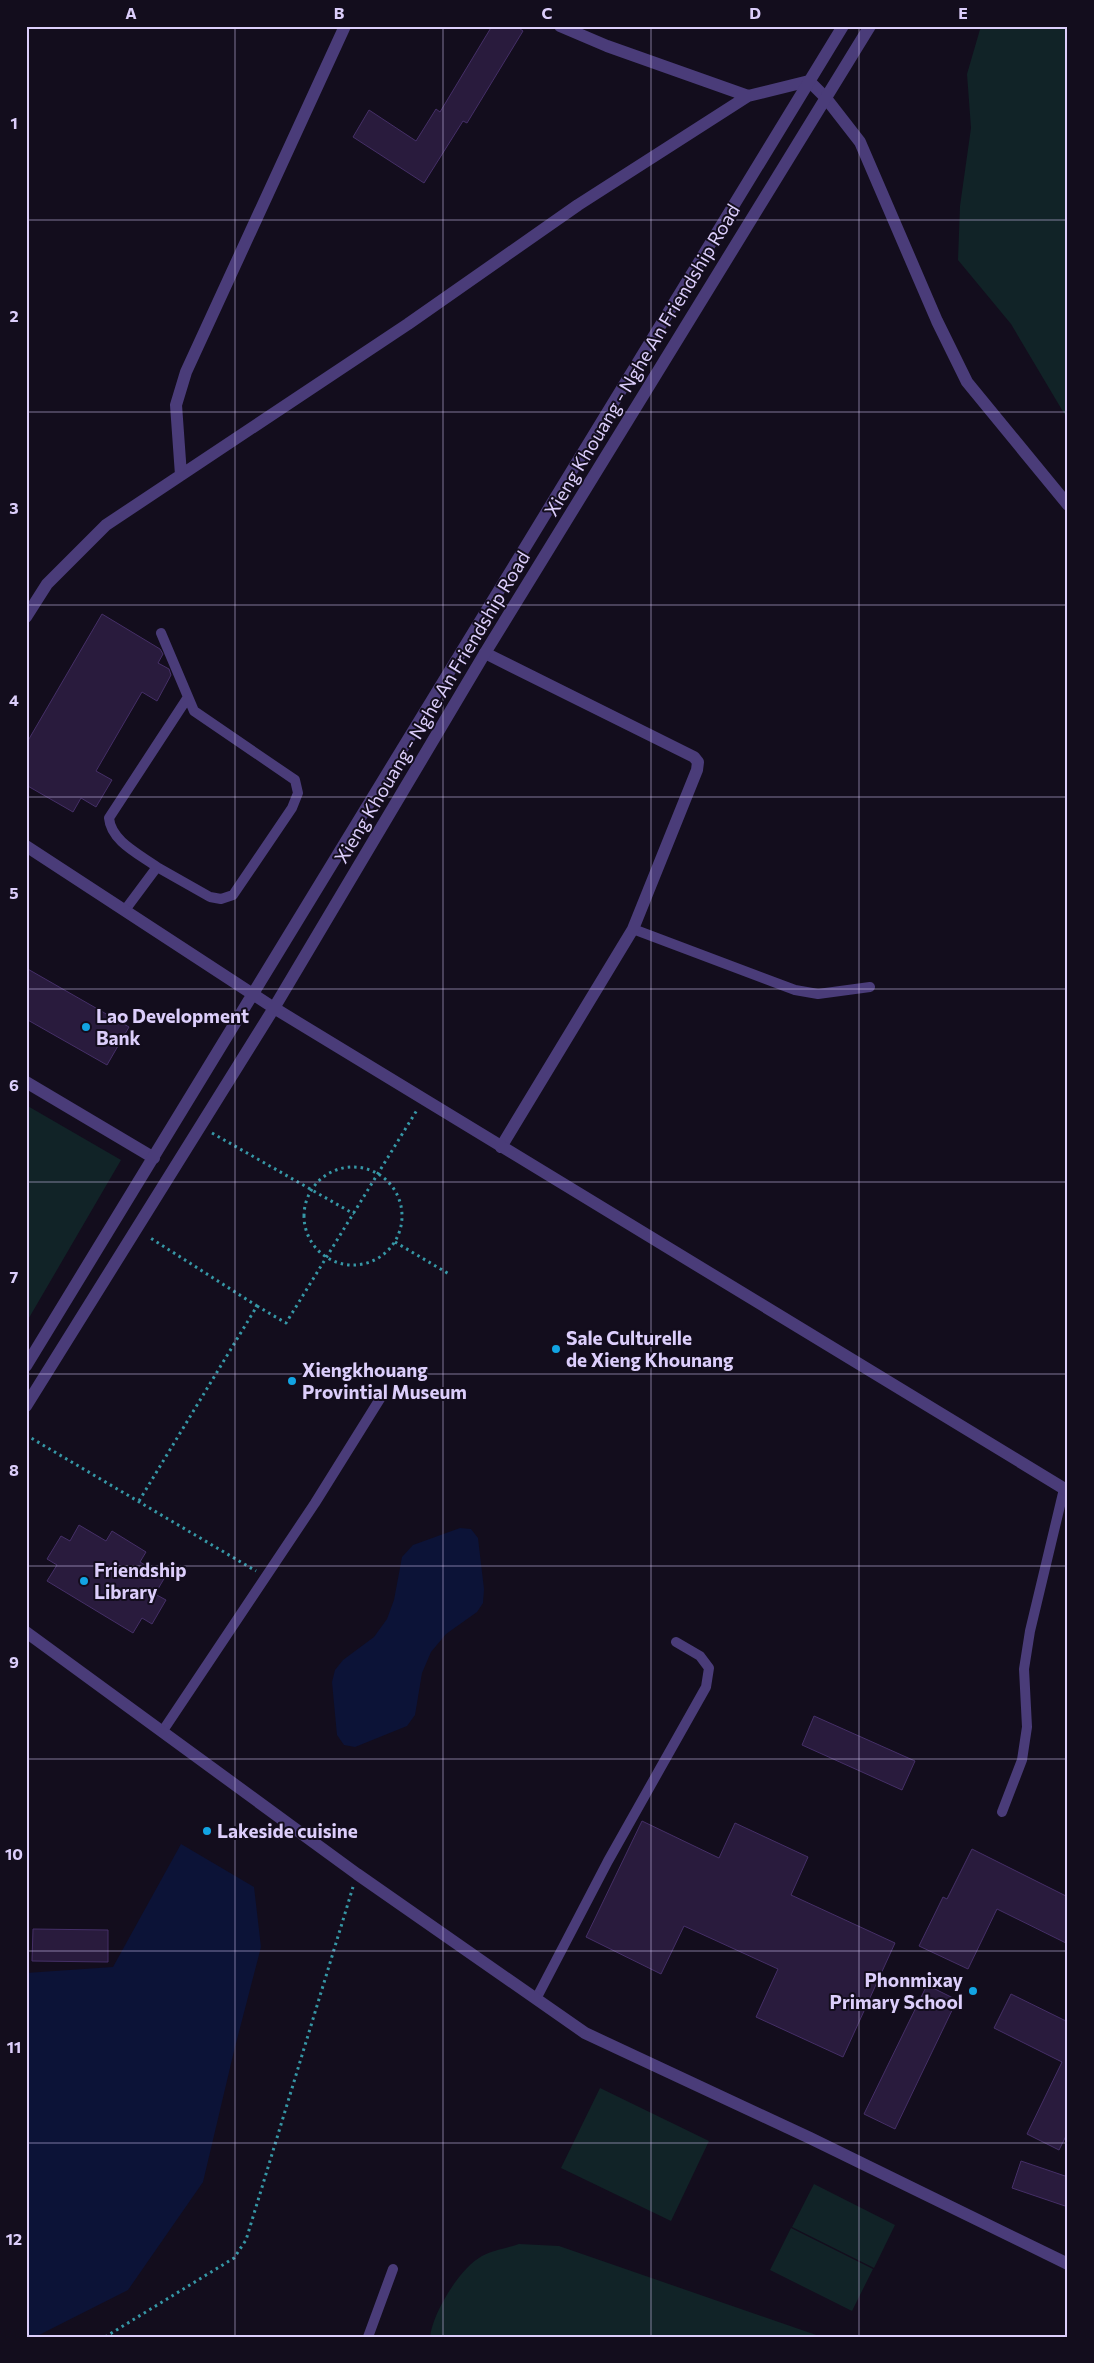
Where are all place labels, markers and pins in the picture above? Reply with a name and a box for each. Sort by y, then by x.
place label: Lao Development Bank [96,1004,249,1049]
marker: Lao Development Bank [80,1021,92,1033]
place label: Sale Culturelle de Xieng Khounang [566,1326,734,1371]
marker: Sale Culturelle de Xieng Khounang [550,1343,562,1355]
place label: Xiengkhouang Provintial Museum [302,1358,467,1403]
marker: Xiengkhouang Provintial Museum [286,1375,298,1387]
place label: Friendship Library [94,1558,186,1603]
marker: Friendship Library [78,1575,90,1587]
place label: Lakeside cuisine [217,1819,358,1842]
marker: Lakeside cuisine [201,1825,213,1837]
place label: Phonmixay Primary School [830,1968,964,2013]
marker: Phonmixay Primary School [967,1985,979,1997]

